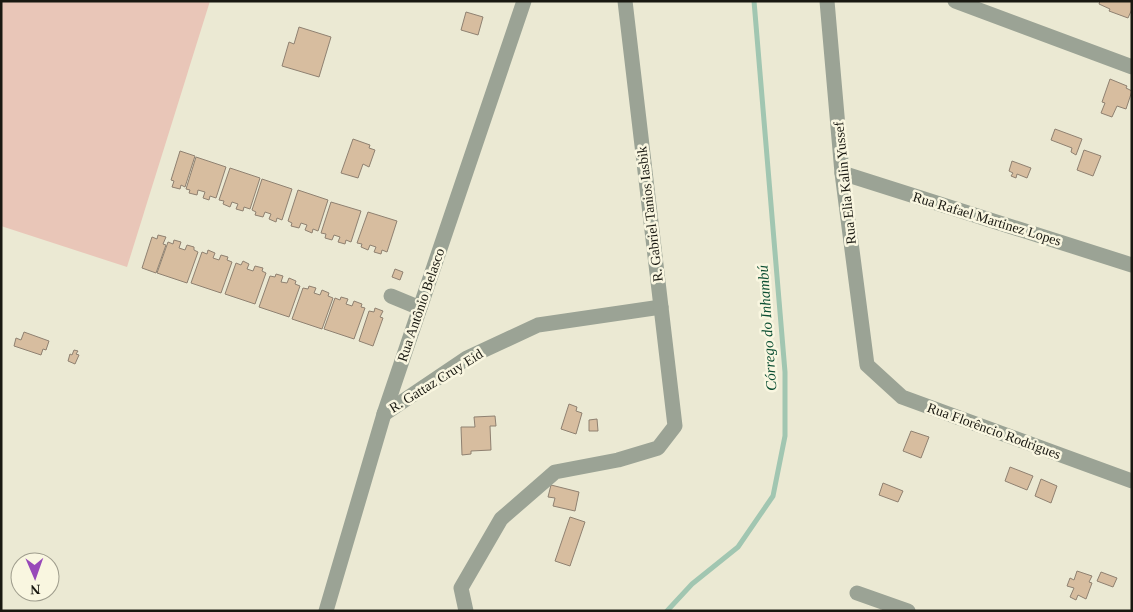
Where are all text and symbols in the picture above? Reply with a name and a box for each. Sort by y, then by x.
street label: Rua Elia Kalin Yussef [831,120,859,245]
street label: R. Gabriel Tanios Iasbik [634,145,666,283]
street label: Rua Rafael Martinez Lopes [911,189,1063,249]
street label: Rua Antônio Belasco [395,246,447,364]
water label: Córrego do Inhambú [755,264,779,391]
street label: R. Gattaz Cruy Eid [387,346,485,416]
street label: Rua Florêncio Rodrigues [925,400,1063,462]
north arrow [10,552,60,602]
text: N [30,582,41,597]

